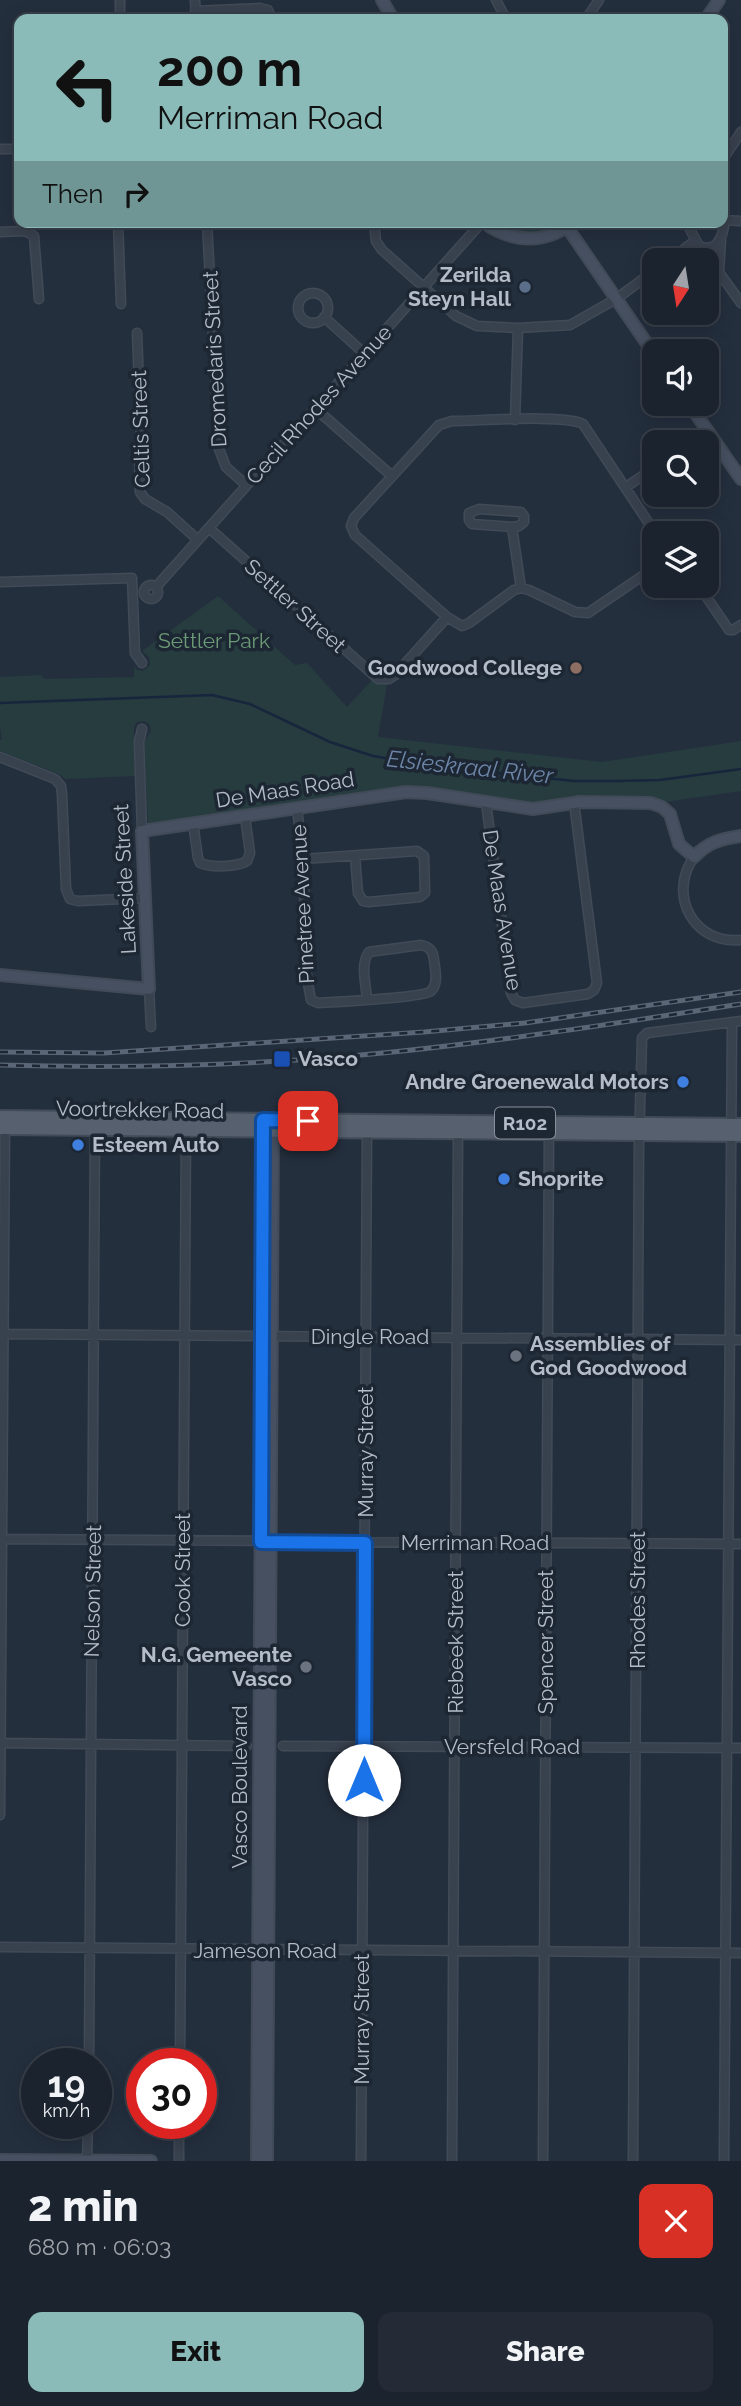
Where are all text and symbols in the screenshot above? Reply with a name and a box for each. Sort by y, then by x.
text: 200 m [157,40,302,97]
icon: left [42,42,133,133]
text: Merriman Road [157,99,383,136]
icon: right [117,175,155,213]
text: Then [42,179,103,209]
north arrow [642,248,719,326]
map controls [642,248,719,598]
place label: Zerilda Steyn Hall [408,262,511,311]
street label: Dromedaris Street [197,270,232,448]
marker: Zerilda Steyn Hall [517,279,533,295]
street label: Cecil Rhodes Avenue [241,320,397,489]
button: sound [642,339,719,416]
street label: Celtis Street [126,370,155,488]
button: search [642,430,719,507]
button: layers [642,521,719,598]
street label: Settler Street [240,554,351,658]
park label: Settler Park [158,628,270,653]
place label: Goodwood College [368,655,562,680]
marker: Goodwood College [568,660,584,676]
water label: Elsieskraal River [385,744,556,789]
street label: De Maas Road [214,766,356,813]
street label: Lakeside Street [108,803,141,955]
street label: Pinetree Avenue [286,824,319,984]
street label: De Maas Avenue [477,828,528,992]
place label: Vasco [298,1046,358,1071]
marker: Vasco [272,1049,292,1069]
place label: Andre Groenewald Motors [405,1069,669,1094]
marker: Andre Groenewald Motors [675,1074,691,1090]
pin [278,1091,338,1151]
street label: Voortrekker Road [56,1096,224,1123]
icon: arrive [289,1102,327,1140]
road number: R102 [495,1107,555,1138]
place label: Esteem Auto [92,1132,220,1157]
marker: Esteem Auto [70,1137,86,1153]
place label: Shoprite [518,1166,604,1191]
marker: Shoprite [496,1171,512,1187]
street label: Dingle Road [311,1324,429,1349]
place label: Assemblies of God Goodwood [530,1331,687,1380]
marker: Assemblies of God Goodwood [508,1348,524,1364]
street label: Murray Street [353,1386,378,1518]
street label: Cook Street [170,1513,195,1627]
street label: Nelson Street [79,1525,106,1657]
street label: Merriman Road [401,1530,549,1555]
street label: Rhodes Street [625,1531,650,1669]
street label: Spencer Street [533,1570,558,1714]
street label: Riebeek Street [443,1571,468,1713]
place label: N.G. Gemeente Vasco [141,1642,292,1691]
marker: N.G. Gemeente Vasco [298,1659,314,1675]
street label: Vasco Boulevard [227,1705,252,1869]
street label: Versfeld Road [444,1734,580,1759]
position arrow [327,1743,401,1817]
street label: Jameson Road [193,1938,337,1963]
street label: Murray Street [349,1953,374,2085]
speed limit sign: 30 [126,2048,217,2139]
text: 19 [48,2064,85,2105]
text: km/h [43,2100,90,2121]
text: 2 min [28,2182,138,2231]
button: close [639,2184,713,2258]
text: 680 m · 06:03 [28,2233,171,2260]
button: Exit [28,2312,364,2392]
button: Share [378,2312,713,2392]

